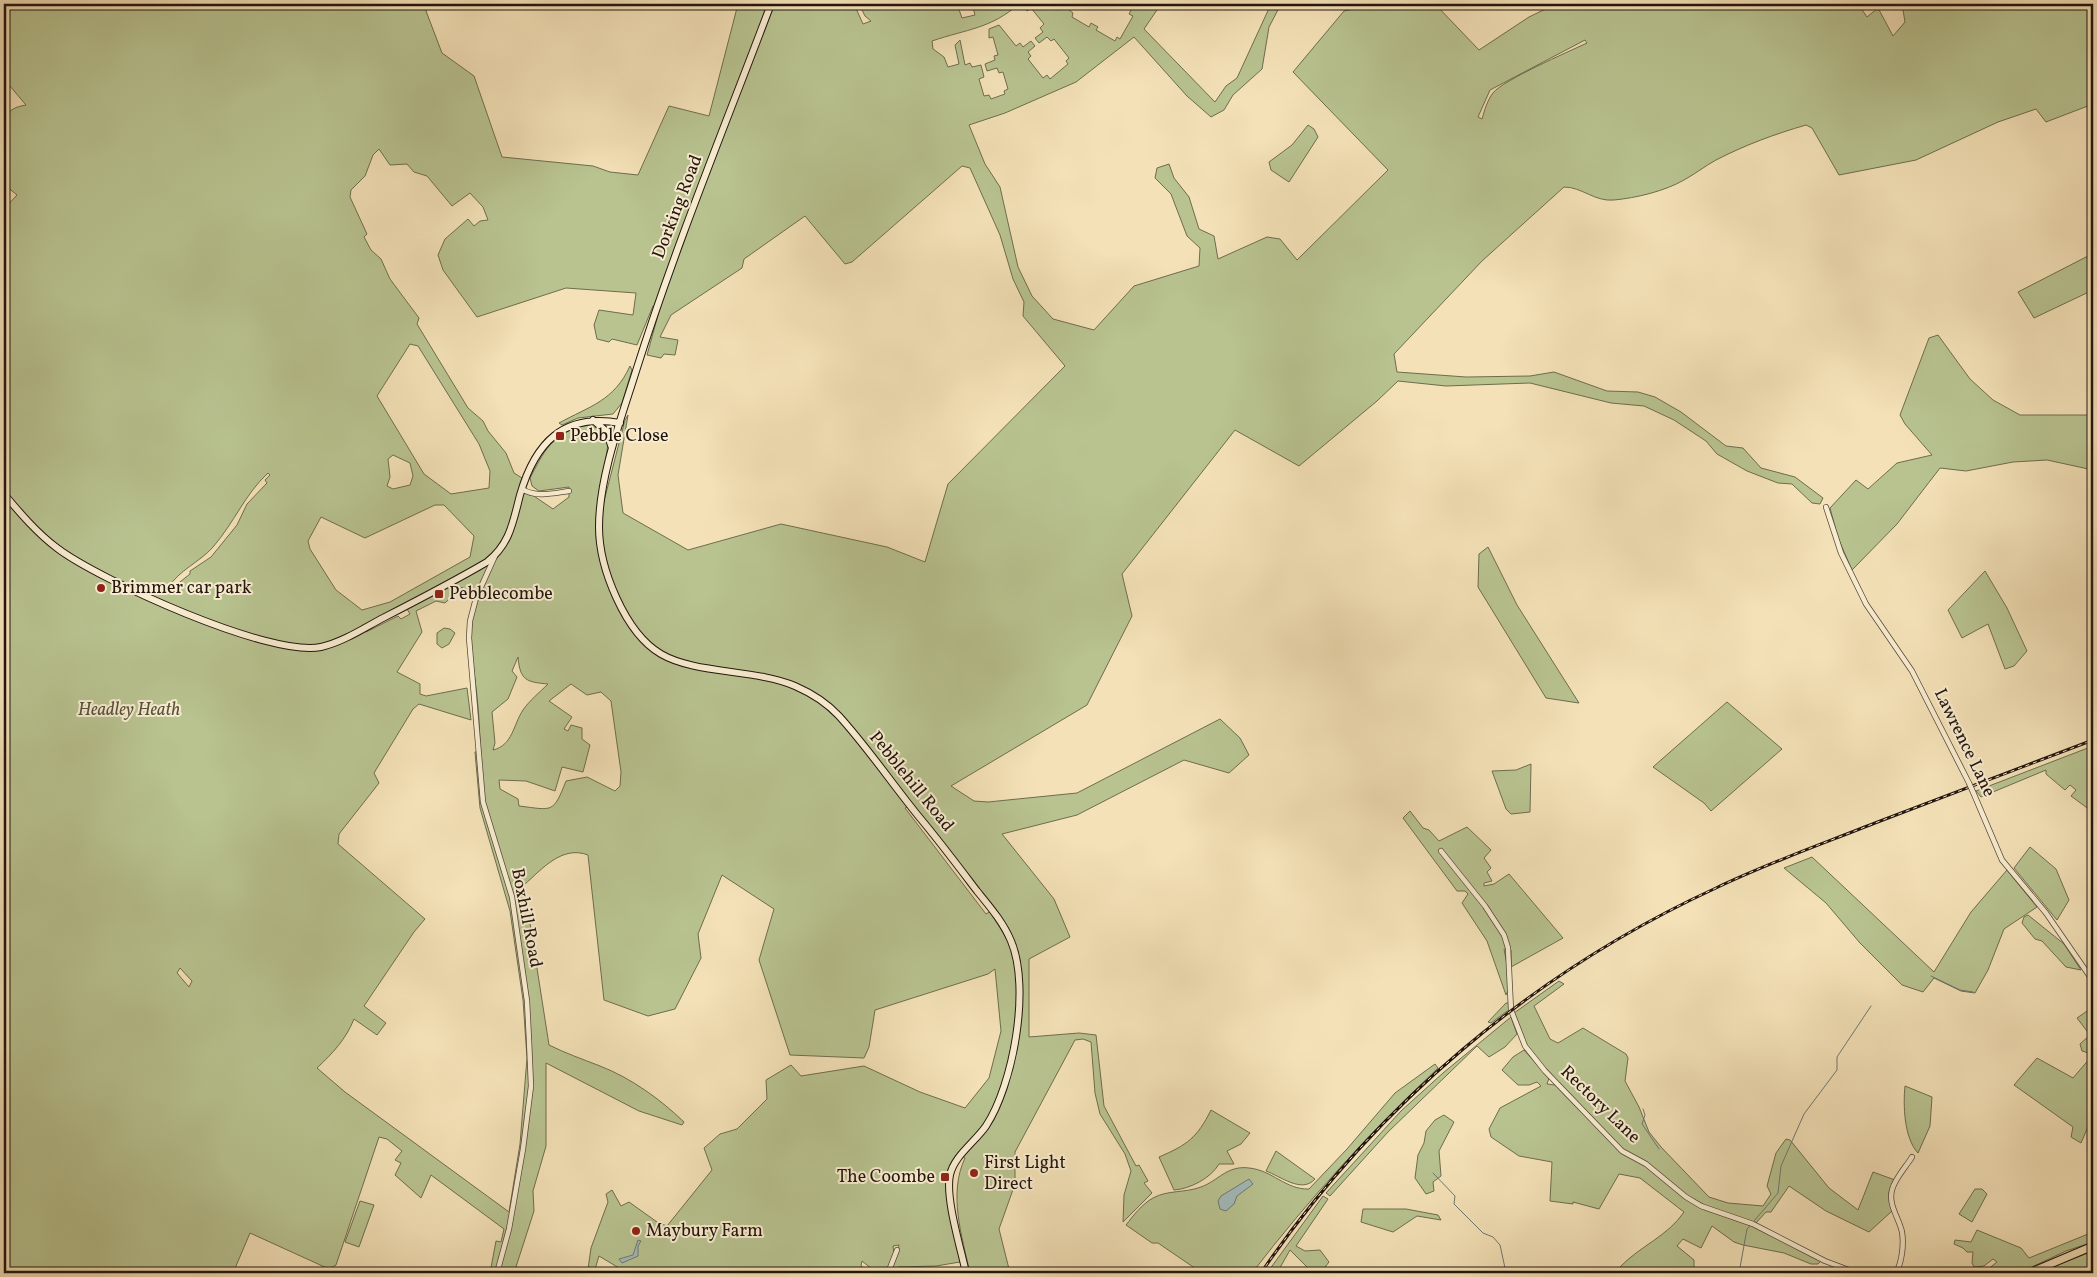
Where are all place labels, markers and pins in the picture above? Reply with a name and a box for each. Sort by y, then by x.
place label: Pebble Close [570,424,668,449]
marker: Pebble Close [554,430,566,442]
place label: Brimmer car park [111,576,252,601]
marker: Brimmer car park [95,582,107,594]
place label: Pebblecombe [449,582,553,607]
marker: Pebblecombe [433,588,445,600]
place label: First Light Direct [984,1151,1066,1197]
place label: The Coombe [837,1165,935,1190]
marker: First Light Direct [968,1167,980,1179]
marker: The Coombe [939,1171,951,1183]
place label: Maybury Farm [646,1219,763,1244]
marker: Maybury Farm [630,1225,642,1237]

